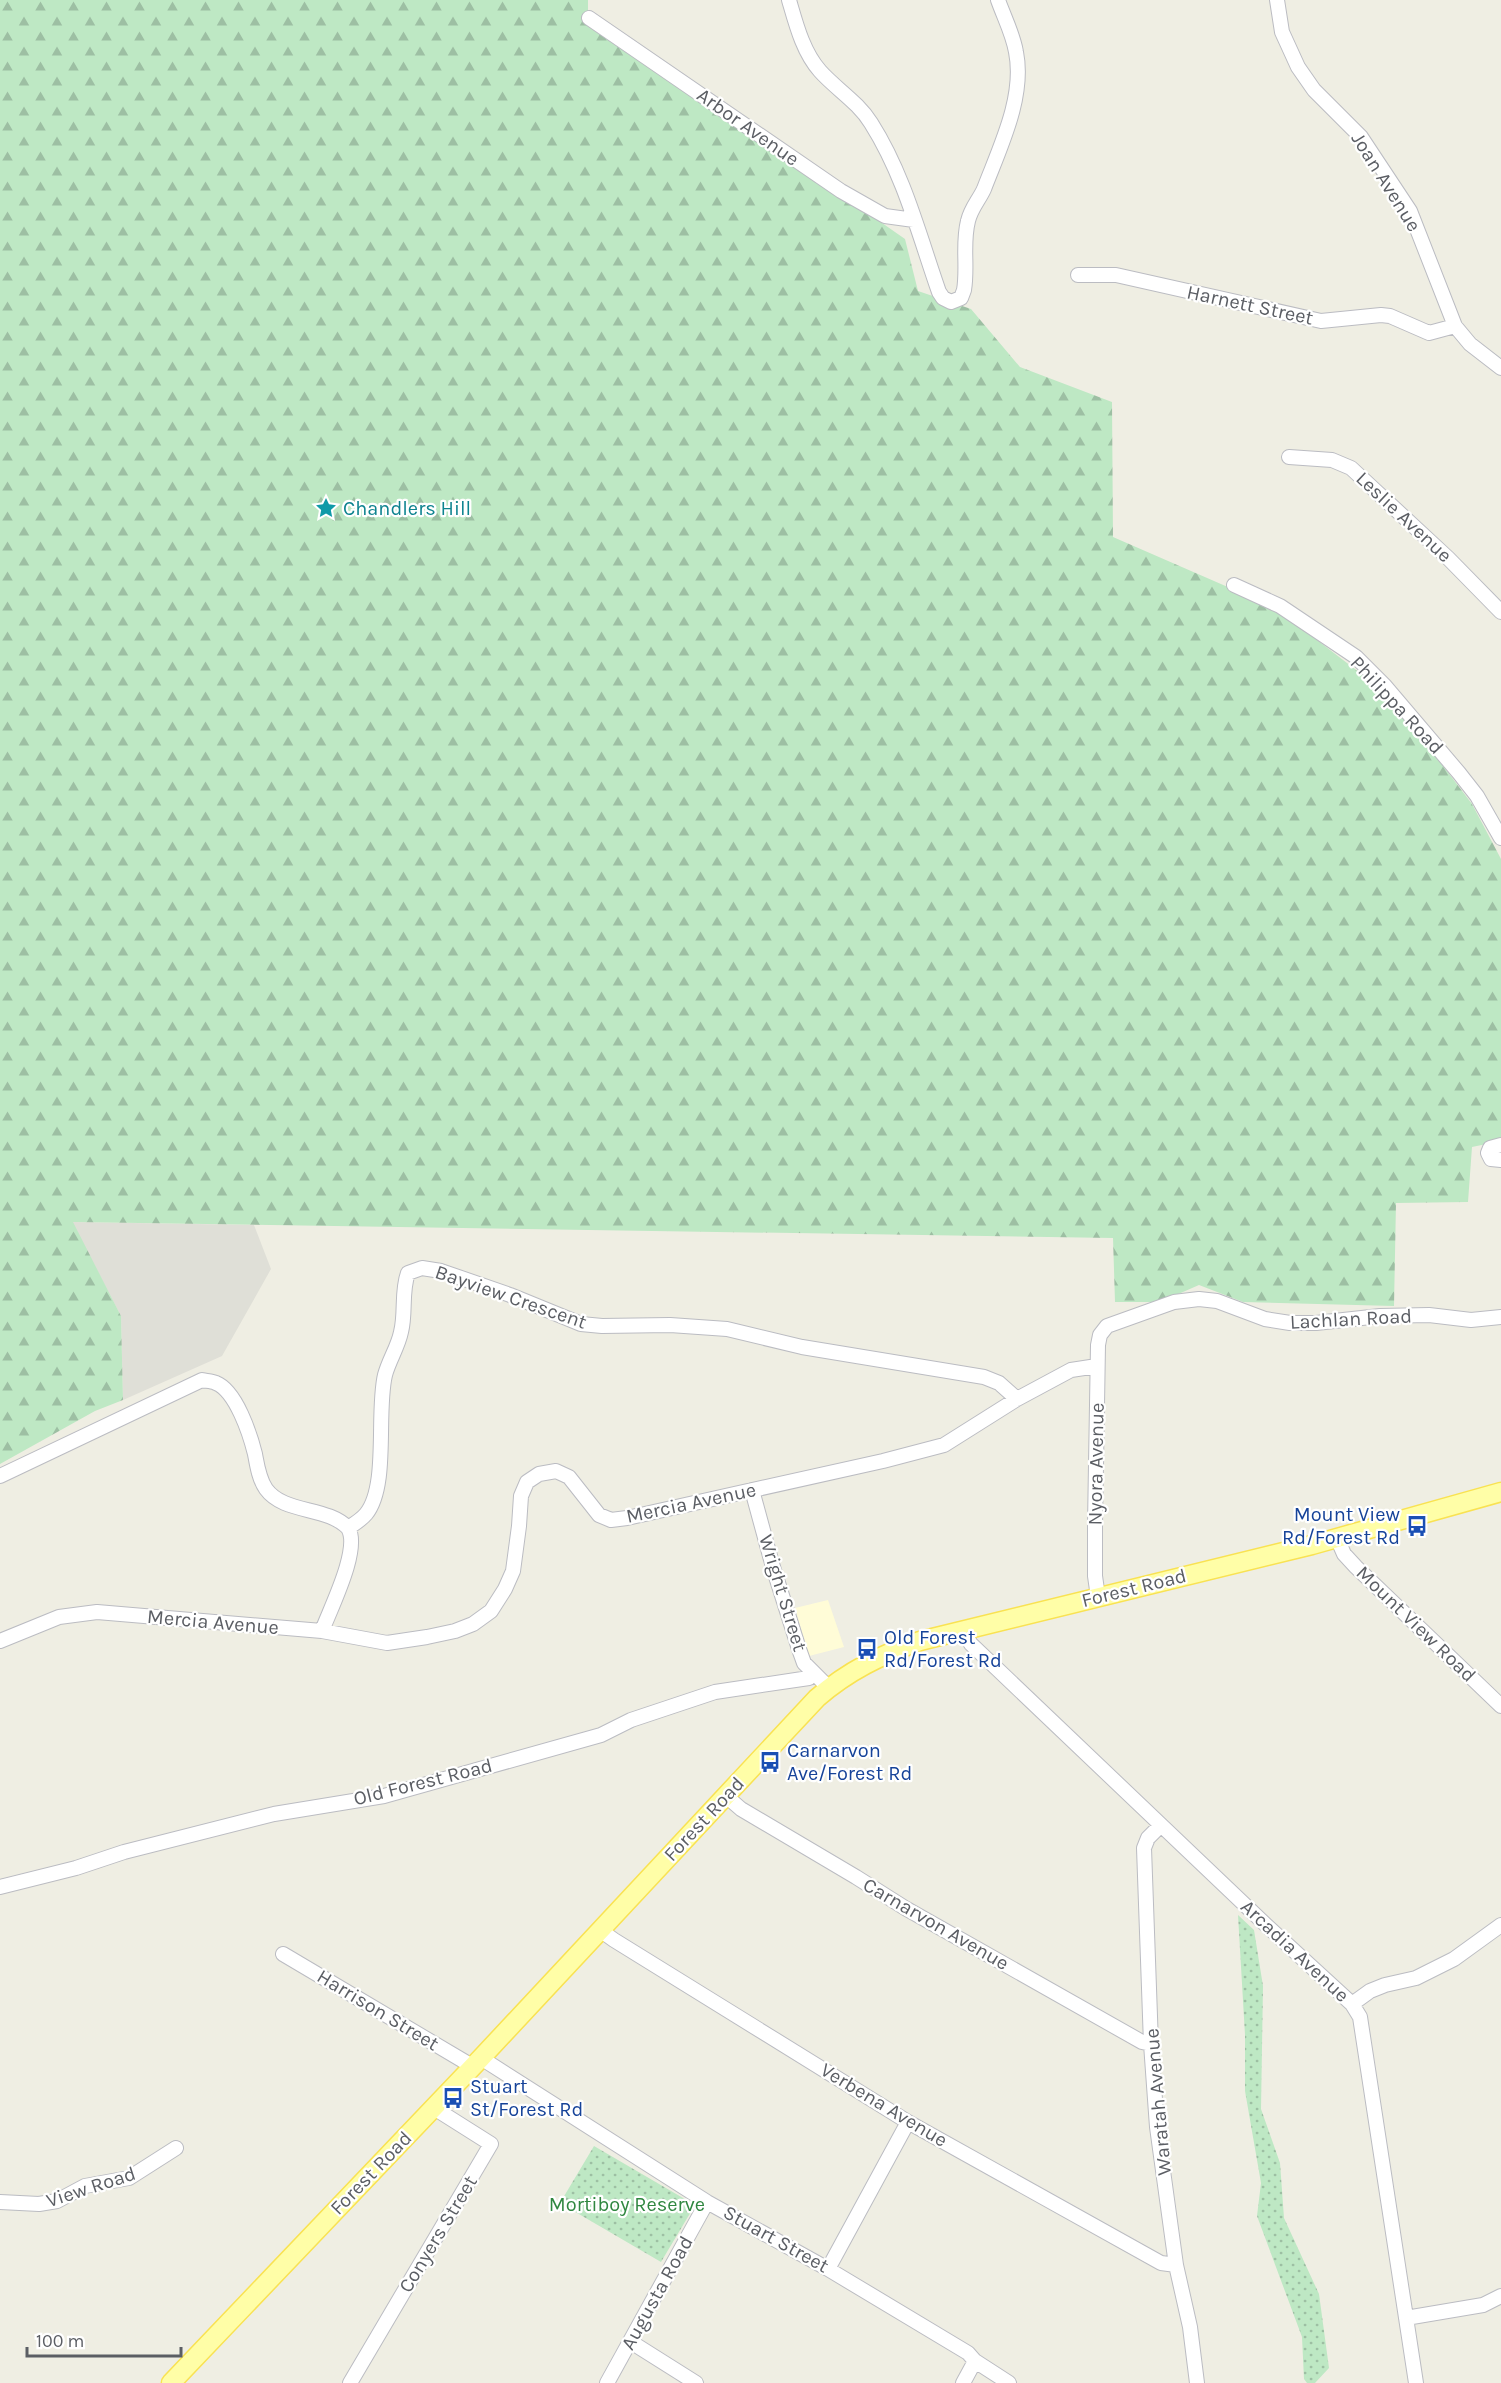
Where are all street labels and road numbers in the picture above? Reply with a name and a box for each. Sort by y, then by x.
street label: Arbor Avenue [693,83,803,171]
street label: Joan Avenue [1346,128,1426,236]
street label: Harnett Street [1185,280,1316,330]
street label: Leslie Avenue [1351,467,1457,567]
street label: Philippa Road [1346,651,1448,759]
street label: Bayview Crescent [432,1260,590,1334]
street label: Lachlan Road [1289,1304,1413,1334]
street label: Nyora Avenue [1083,1402,1109,1526]
street label: Mercia Avenue [624,1478,758,1528]
street label: Wright Street [754,1532,812,1655]
street label: Mount View Road [1352,1561,1480,1687]
street label: Forest Road [1079,1564,1189,1612]
street label: Mercia Avenue [146,1605,280,1639]
street label: Old Forest Road [351,1754,495,1810]
street label: Forest Road [659,1772,749,1866]
street label: Carnarvon Avenue [859,1873,1013,1975]
street label: Arcadia Avenue [1236,1895,1354,2007]
street label: Harrison Street [313,1965,443,2056]
street label: Waratah Avenue [1140,2027,1176,2177]
street label: Verbena Avenue [816,2058,952,2152]
street label: Forest Road [326,2126,416,2220]
street label: View Road [43,2162,139,2212]
street label: Conyers Street [394,2171,482,2297]
street label: Stuart Street [719,2201,833,2278]
street label: Augusta Road [616,2232,698,2354]

